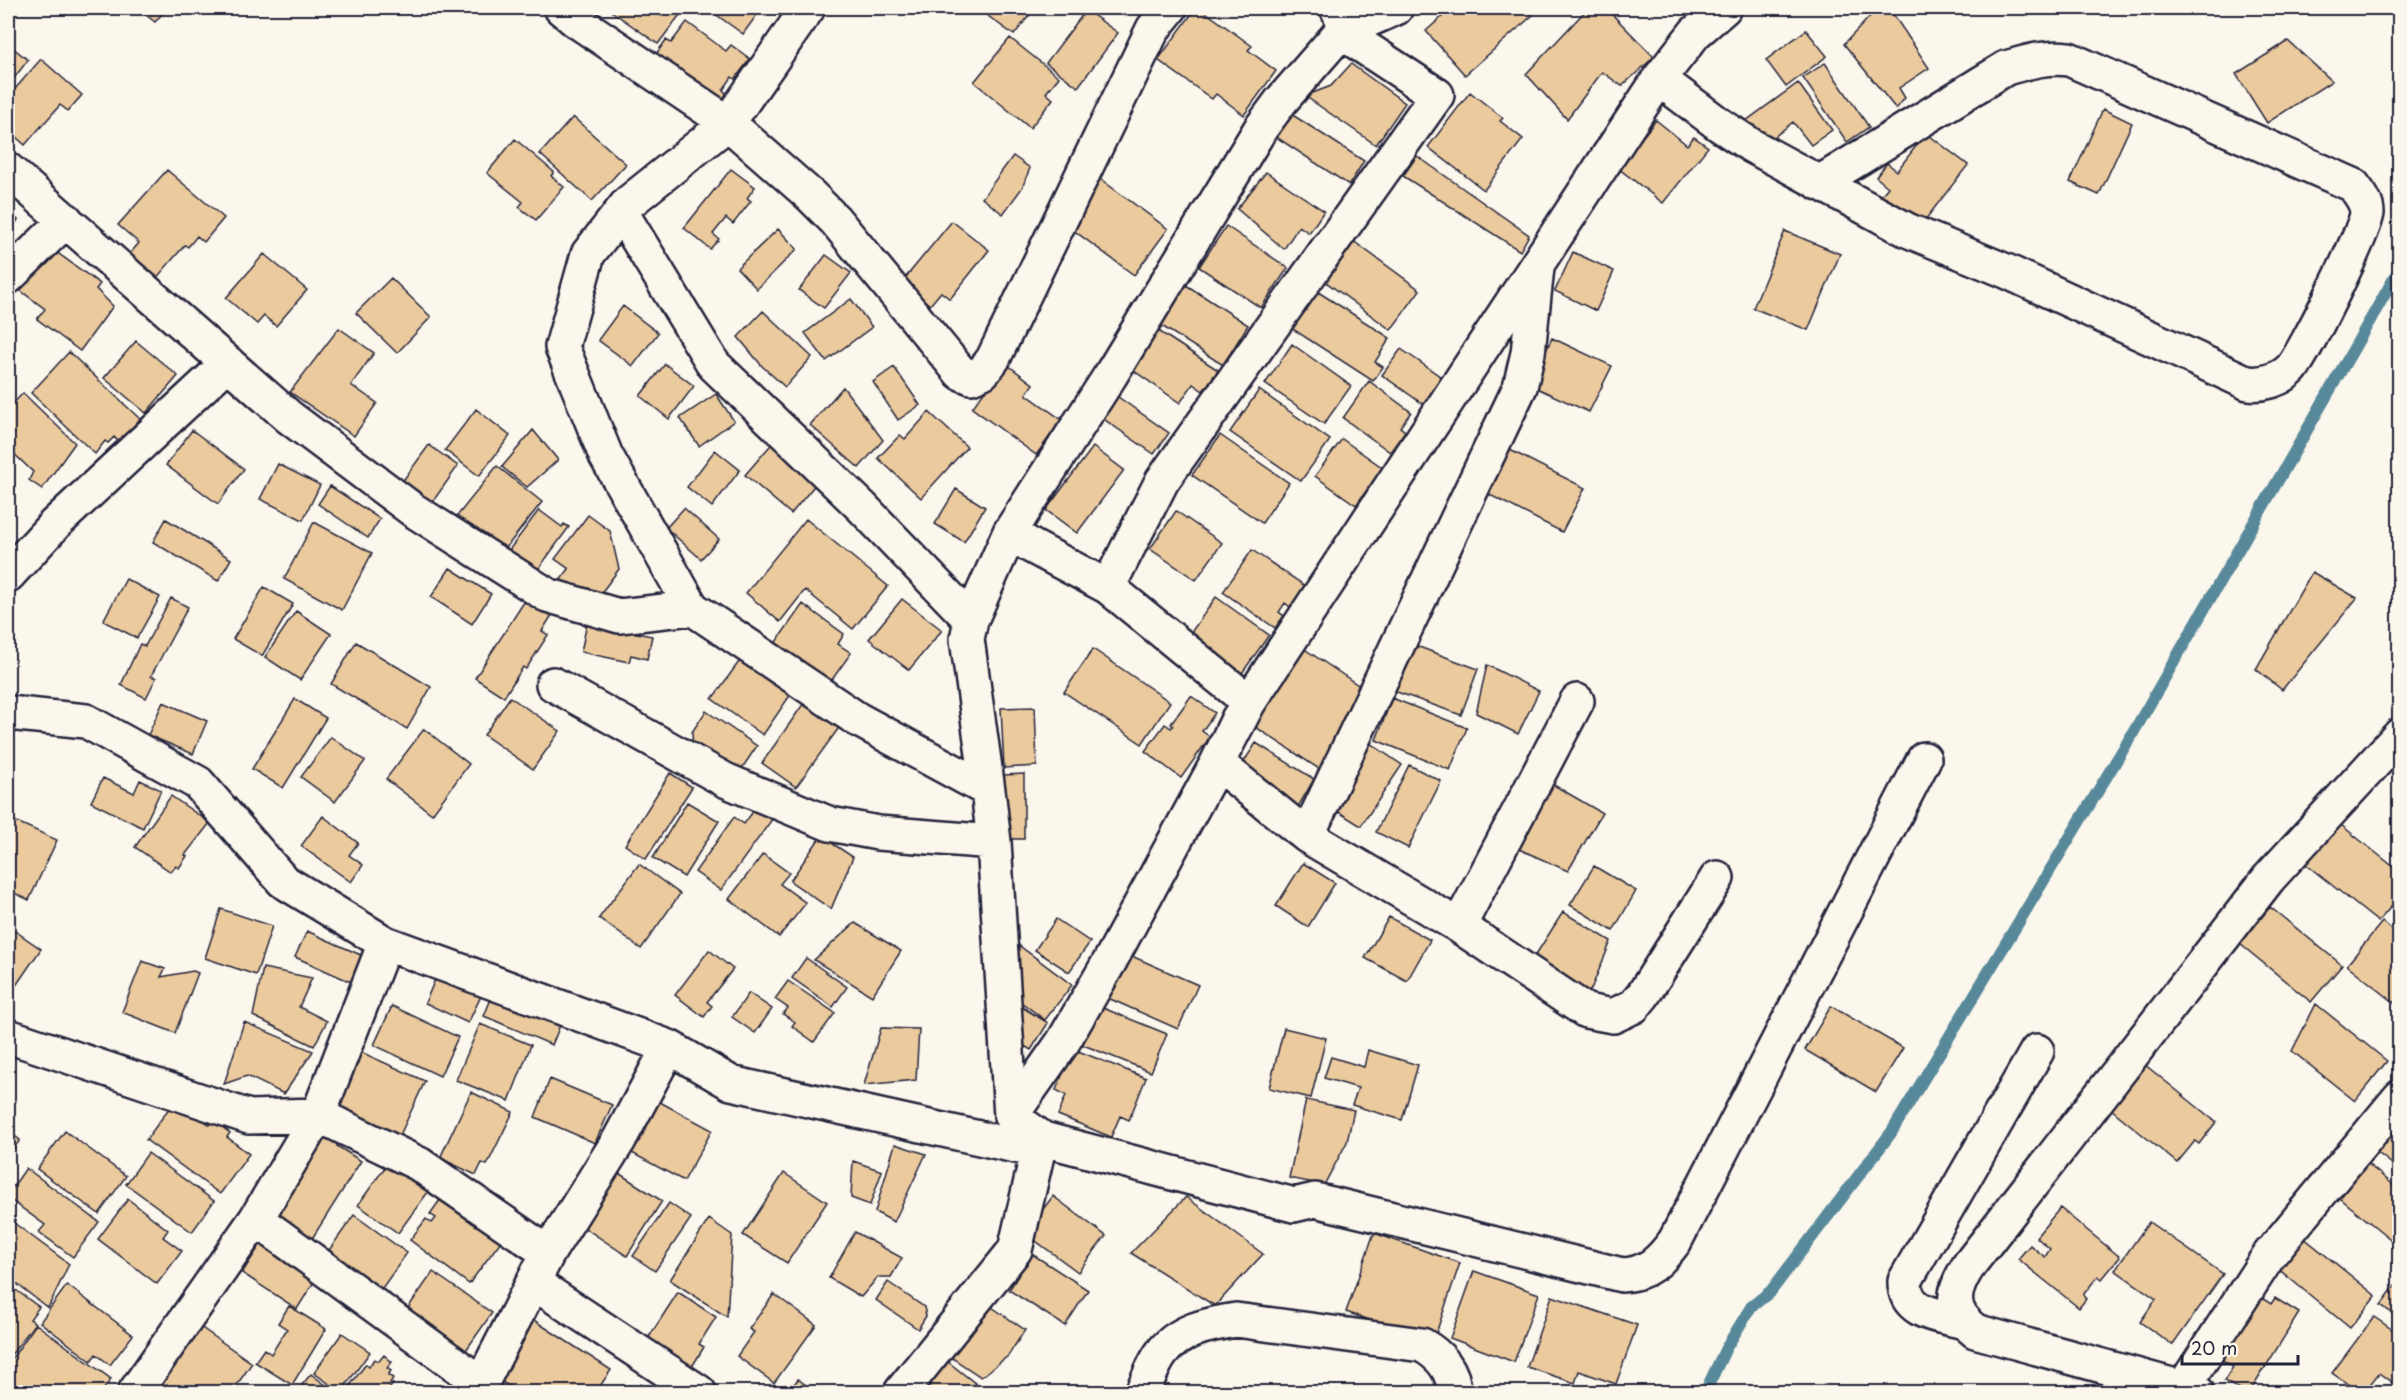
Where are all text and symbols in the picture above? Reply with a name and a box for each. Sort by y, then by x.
scale bar [2182,1328,2298,1366]
text: 20 m [2191,1334,2237,1361]

